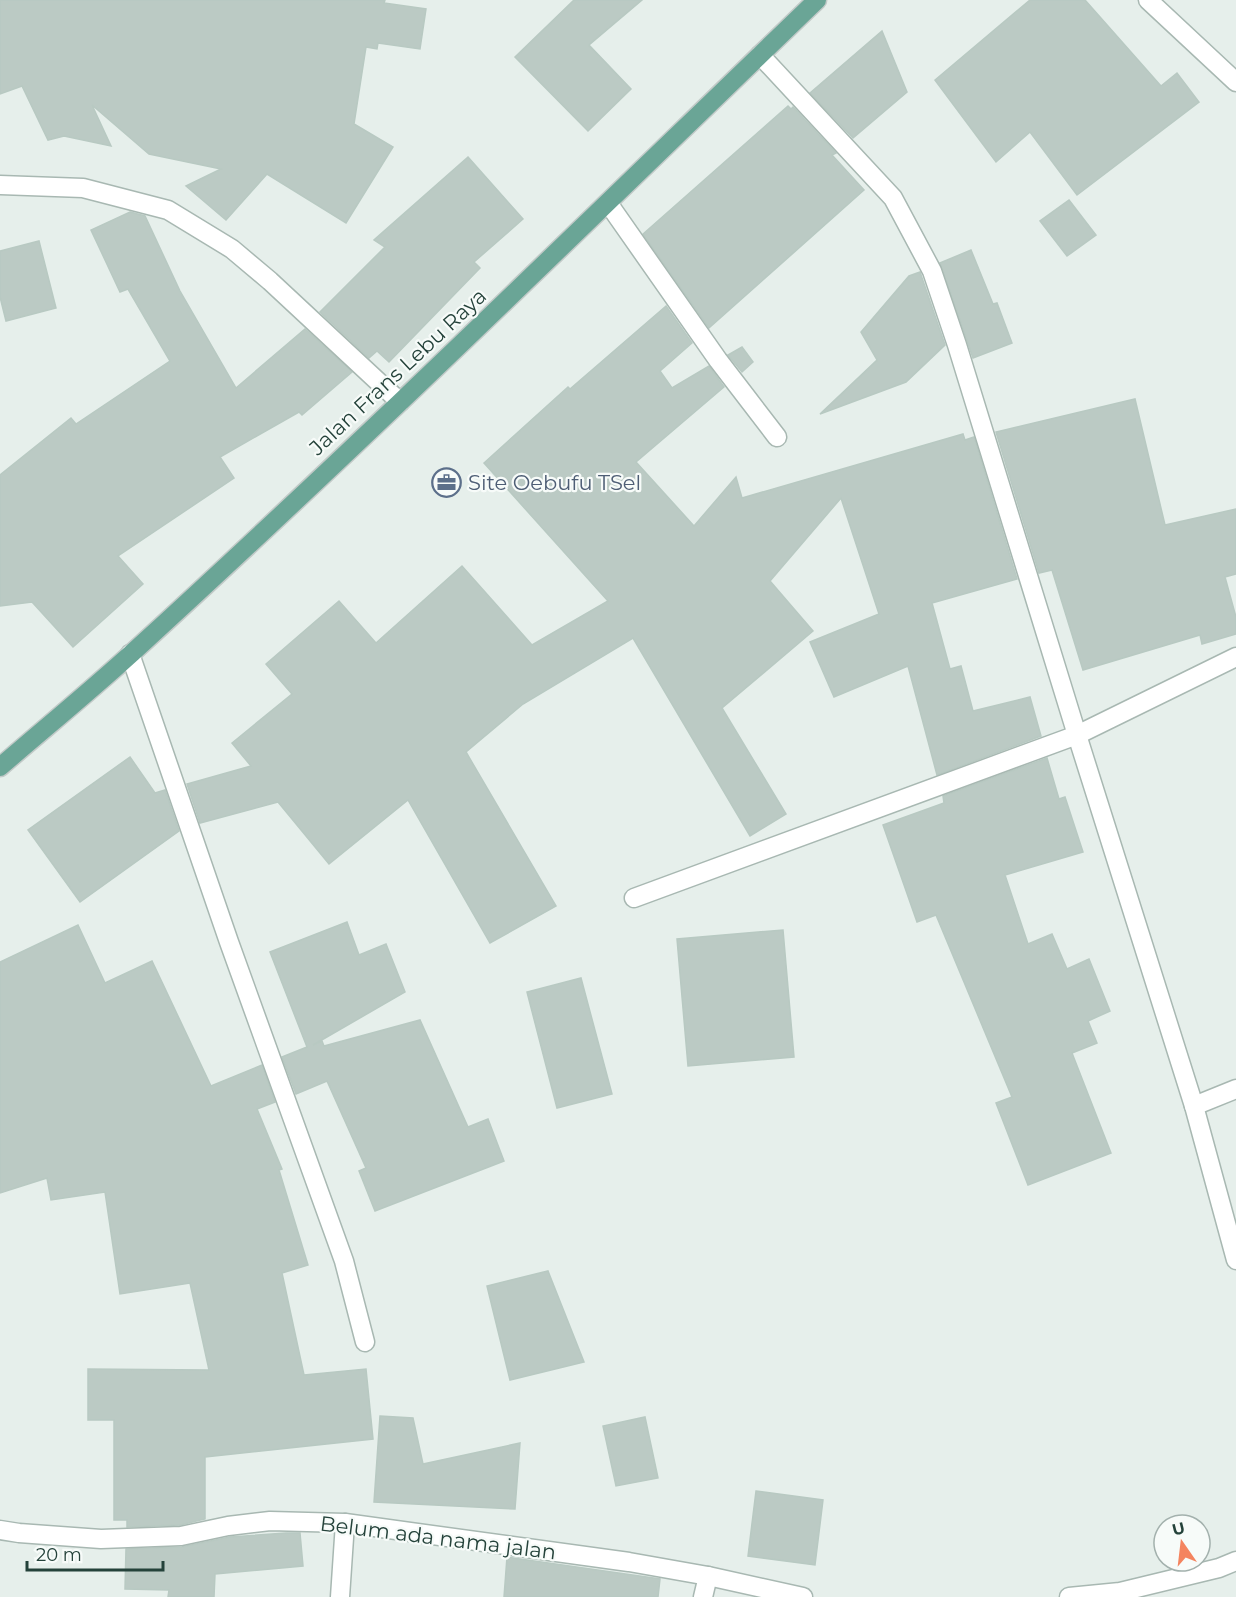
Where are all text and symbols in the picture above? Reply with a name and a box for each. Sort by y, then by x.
street label: Jalan Frans Lebu Raya [303,283,491,461]
office icon: Site Oebufu TSel [431,467,463,499]
place label: Site Oebufu TSel [468,470,641,495]
street label: Belum ada nama jalan [319,1511,558,1564]
north arrow [1152,1513,1212,1573]
text: U [1170,1518,1187,1540]
scale bar [27,1534,164,1572]
text: 20 m [36,1544,82,1566]

